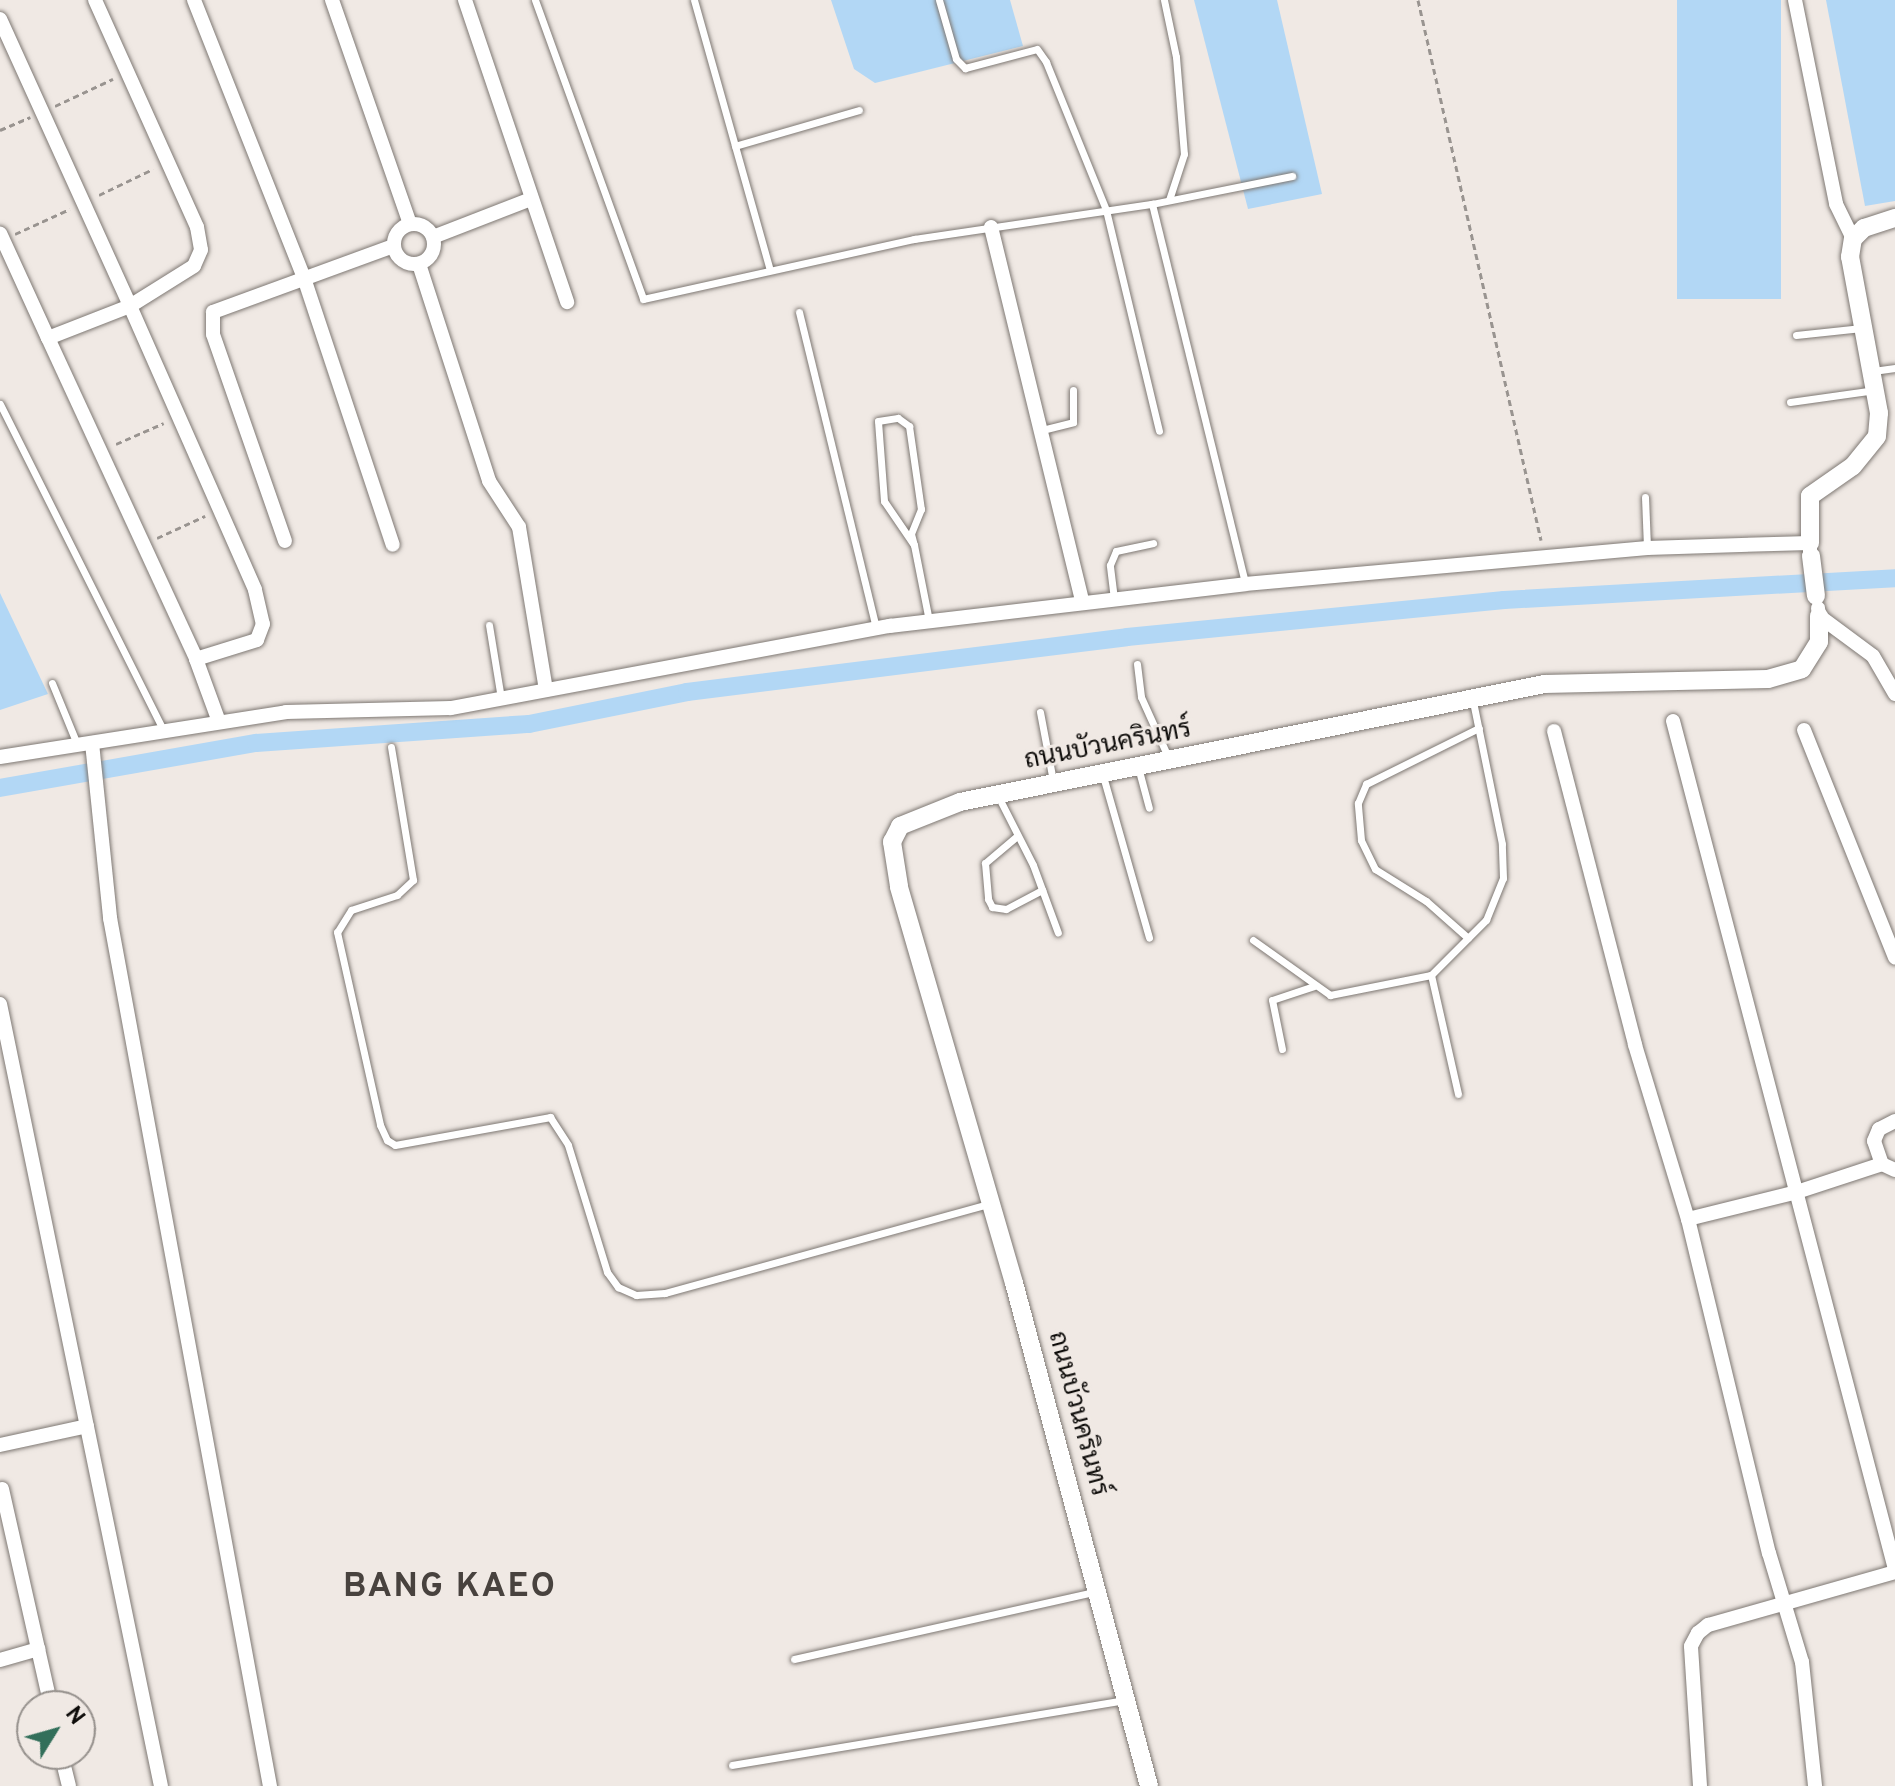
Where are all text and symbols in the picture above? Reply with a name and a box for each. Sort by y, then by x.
street label: ถนนบัวนครินทร์ [1022,715,1194,777]
street label: ถนนบัวนครินทร์ [1040,1328,1114,1500]
district label: BANG KAEO [343,1568,557,1608]
north arrow [16,1690,96,1770]
text: N [58,1702,89,1731]

